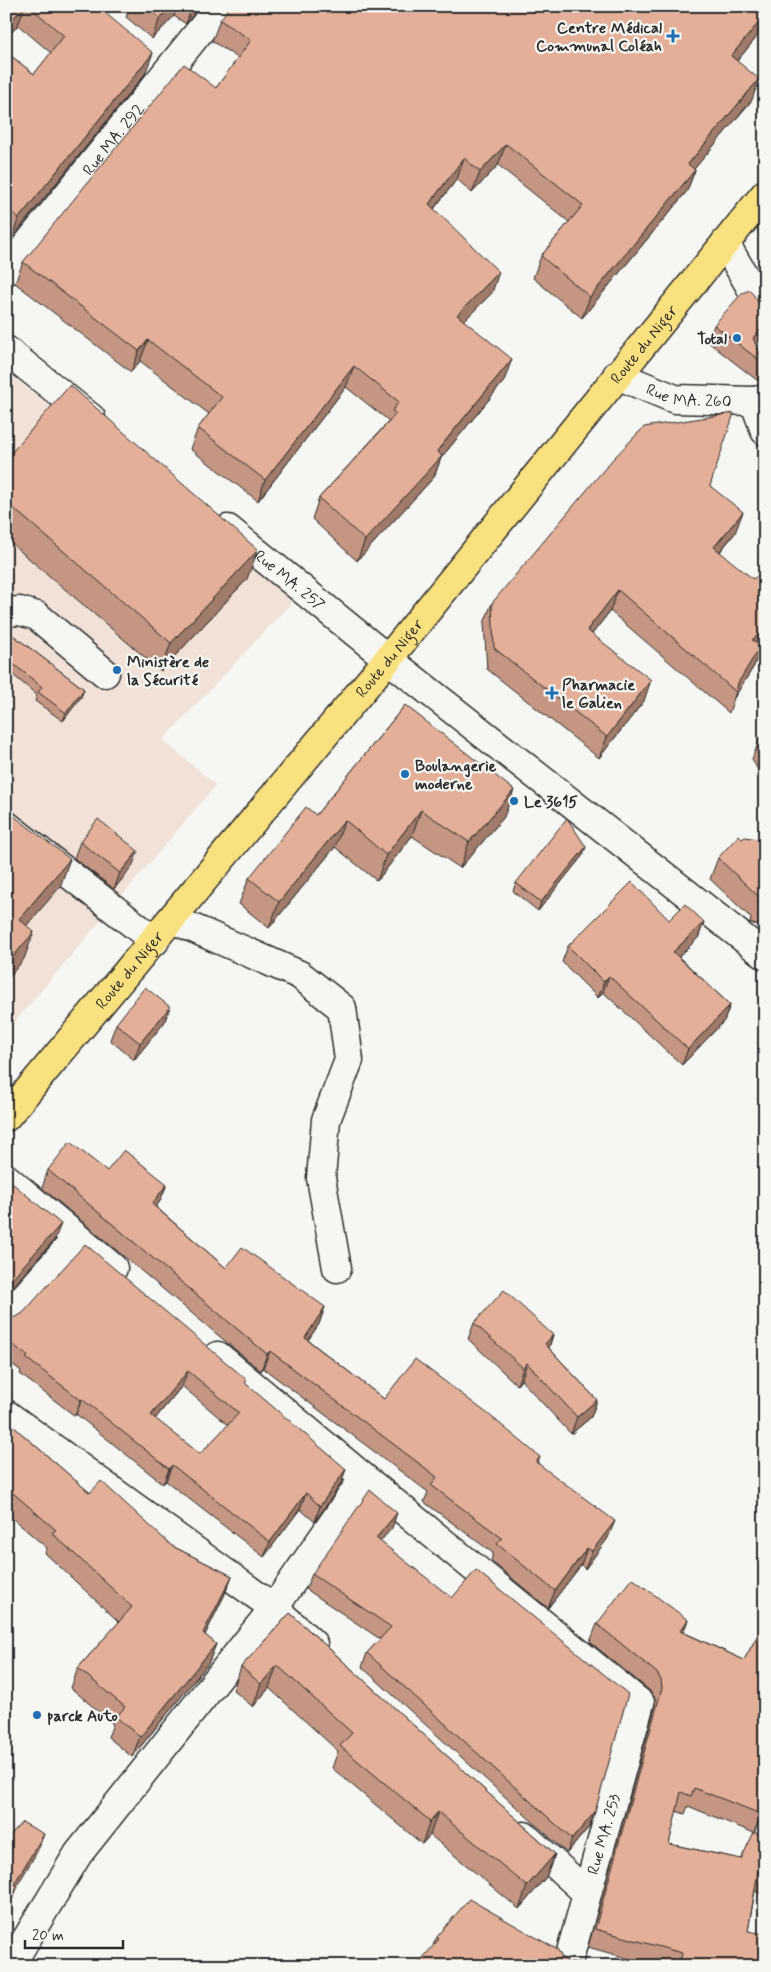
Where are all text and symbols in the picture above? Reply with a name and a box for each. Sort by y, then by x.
place label: Centre Médical Communal Coléah [536,18,662,57]
marker: Centre Médical Communal Coléah [666,29,680,43]
street label: Rue MA. 292 [78,99,150,180]
street label: Route du Niger [606,301,683,389]
place label: Total [697,329,727,350]
marker: Total [731,332,743,344]
street label: Rue MA. 260 [643,379,732,412]
street label: Rue MA. 257 [249,545,329,616]
street label: Route du Niger [351,614,429,702]
place label: Ministère de la Sécurité [127,652,209,691]
marker: Ministère de la Sécurité [111,664,123,676]
place label: Pharmacie le Galien [562,675,635,714]
marker: Pharmacie le Galien [546,687,558,699]
place label: Boulangerie moderne [415,756,497,795]
marker: Boulangerie moderne [399,768,411,780]
place label: Le 3615 [524,792,578,813]
marker: Le 3615 [508,795,520,807]
street label: Route du Niger [91,927,169,1014]
place label: parck Auto [47,1706,118,1727]
marker: parck Auto [31,1709,43,1721]
street label: Rue MA. 253 [583,1791,626,1877]
scale bar [25,1917,122,1949]
text: 20 m [32,1926,64,1946]

